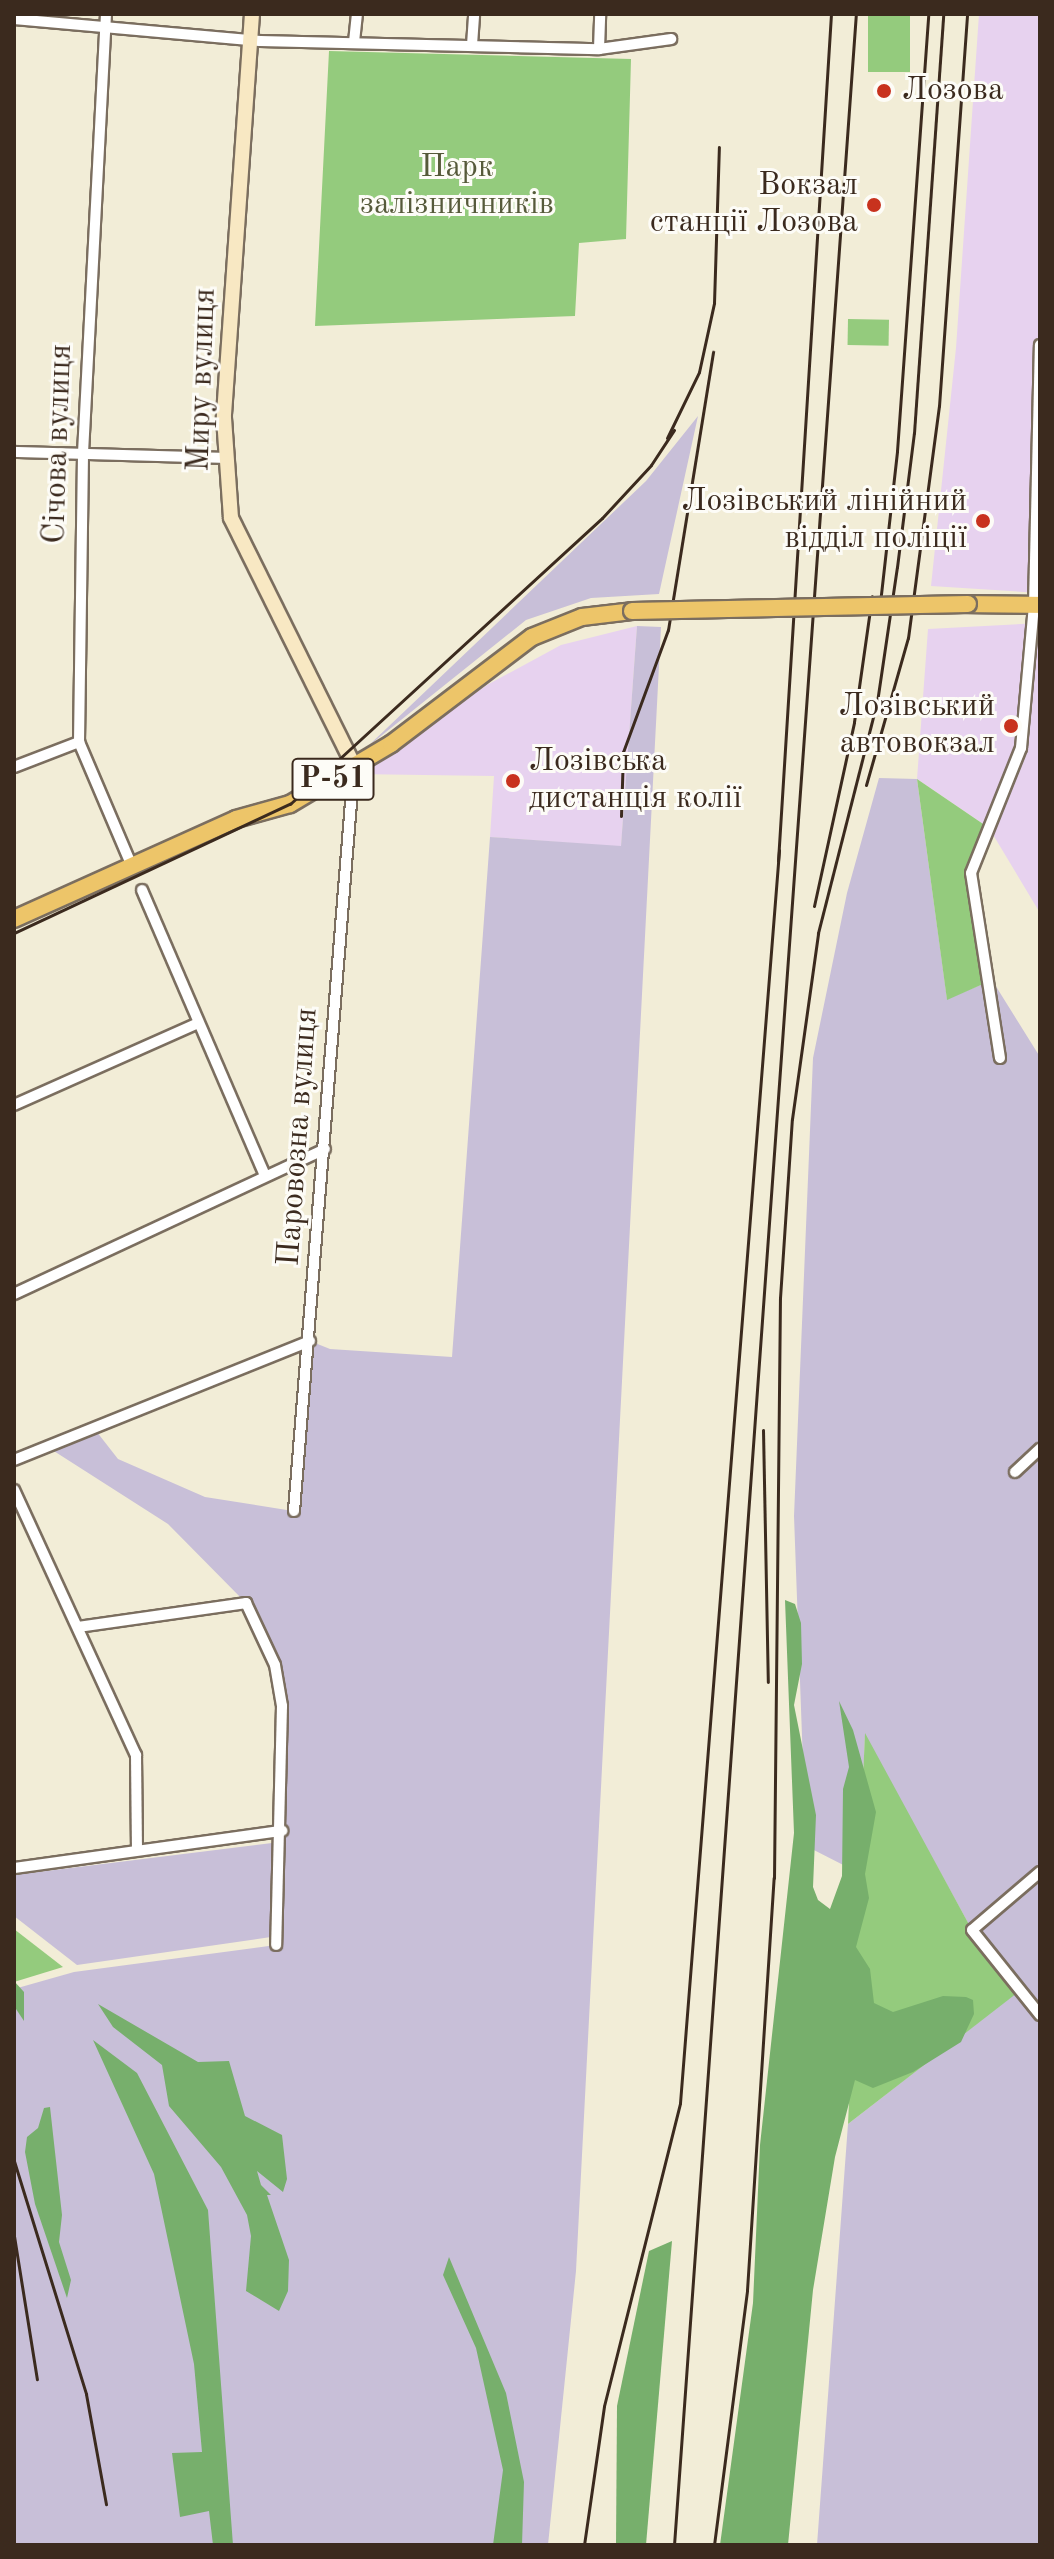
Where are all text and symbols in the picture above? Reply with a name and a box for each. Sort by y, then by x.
place label: Лозова [902,72,1004,110]
marker: Лозова [873,80,895,102]
park label: Парк залізничників [360,150,554,225]
place label: Вокзал станції Лозова [650,168,858,243]
marker: Вокзал станції Лозова [865,196,883,214]
street label: Миру вулиця [181,287,225,473]
street label: Січова вулиця [36,343,82,545]
place label: Лозівський лінійний відділ поліції [682,484,967,559]
marker: Лозівський лінійний відділ поліції [974,512,992,530]
place label: Лозівський автовокзал [839,689,995,764]
marker: Лозівський автовокзал [1002,717,1020,735]
place label: Лозівська дистанція колії [529,744,742,819]
road number: Р-51 [291,753,375,805]
marker: Лозівська дистанція колії [504,772,522,790]
street label: Паровозна вулиця [271,1007,327,1267]

